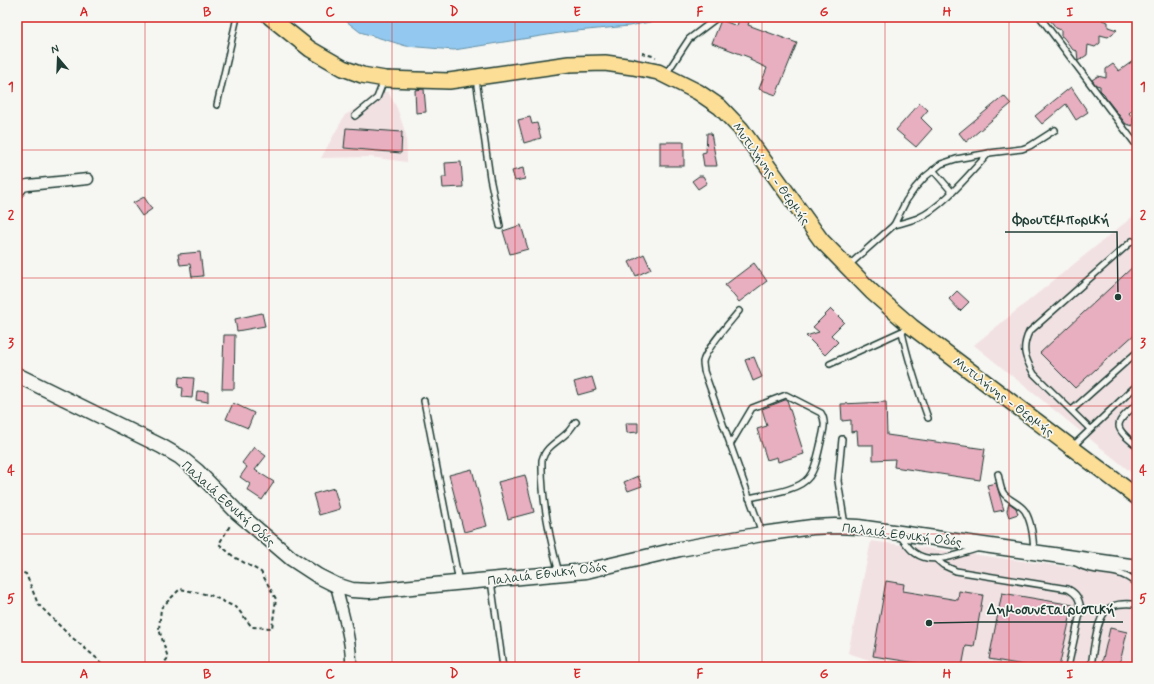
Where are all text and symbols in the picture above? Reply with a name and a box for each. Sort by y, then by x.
text: A [80,4,88,21]
text: B [203,4,212,21]
text: C [325,4,335,21]
text: D [450,4,459,21]
text: E [573,4,581,21]
text: F [697,4,704,21]
text: G [820,4,829,21]
text: H [943,4,952,21]
text: I [1067,4,1074,21]
north arrow [38,38,78,78]
text: N [49,42,61,57]
text: 1 [8,79,14,96]
text: 1 [1140,79,1146,96]
street label: Μυτιλήνης - Θερμής [728,119,814,229]
callout: Φρουτεμπορική [1005,206,1117,232]
text: 2 [8,207,15,224]
text: 2 [1140,207,1147,224]
text: Φρουτεμπορική [1012,211,1109,229]
text: 3 [8,335,14,352]
text: 3 [1140,335,1146,352]
street label: Μυτιλήνης - Θερμής [949,354,1057,441]
street label: Παλαιά Εθνική Οδός [178,458,279,551]
text: 4 [7,463,15,480]
text: 4 [1139,463,1147,480]
street label: Παλαιά Εθνική Οδός [841,520,963,551]
street label: Παλαιά Εθνική Οδός [486,559,608,590]
text: 5 [7,591,15,608]
text: 5 [1139,591,1147,608]
callout: Δημοσυνεταιριστική [979,596,1123,622]
text: Δημοσυνεταιριστική [986,601,1115,619]
text: A [80,666,88,683]
text: B [203,666,212,683]
text: C [325,666,335,683]
text: D [450,666,459,683]
text: E [573,666,581,683]
text: F [697,666,704,683]
text: G [820,666,829,683]
text: H [943,666,952,683]
text: I [1067,666,1074,683]

